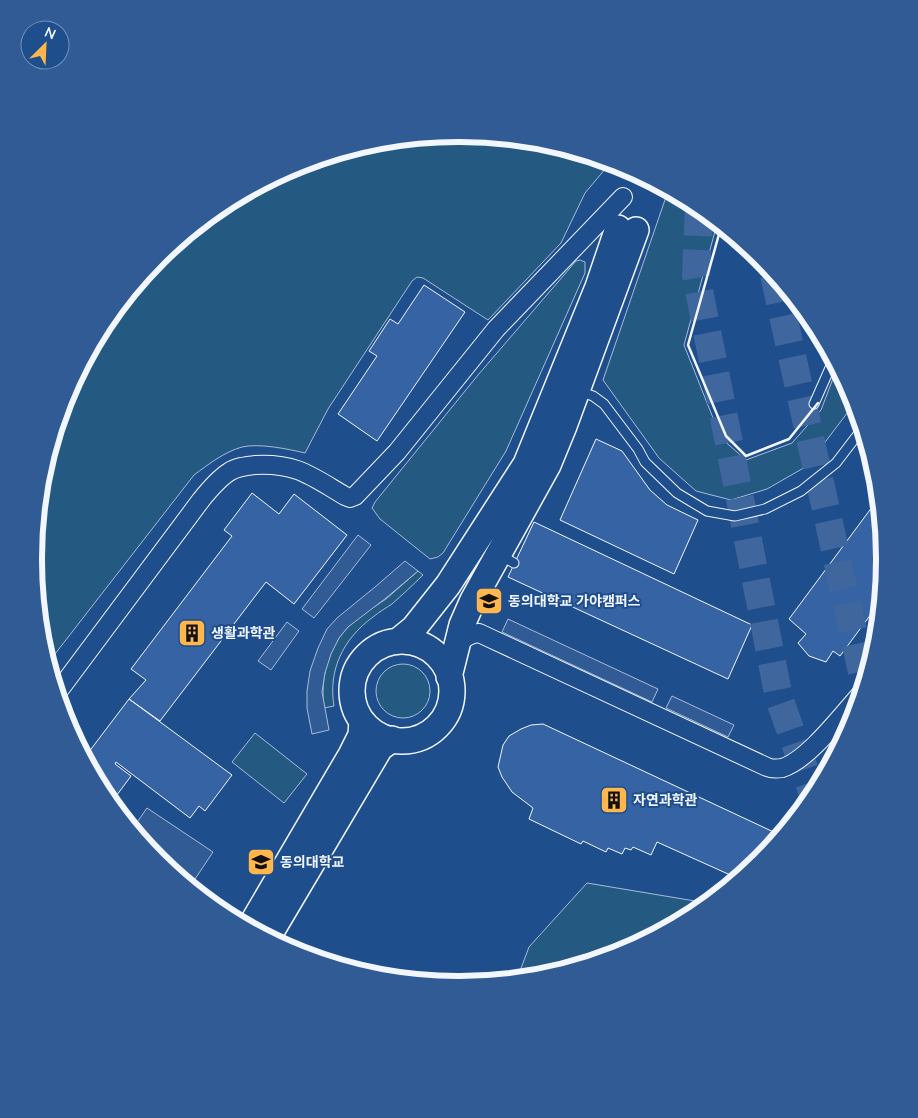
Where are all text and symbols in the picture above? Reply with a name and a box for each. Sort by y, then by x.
north arrow [20,20,70,70]
text: N [41,23,59,44]
school or university icon: 동의대학교 가야캠퍼스 [474,586,504,616]
place label: 동의대학교 가야캠퍼스 [508,592,641,611]
building icon: 생활과학관 [177,618,207,648]
place label: 생활과학관 [211,624,276,643]
building icon: 자연과학관 [599,785,629,815]
place label: 자연과학관 [633,791,698,810]
school or university icon: 동의대학교 [246,847,276,877]
place label: 동의대학교 [280,853,345,872]

